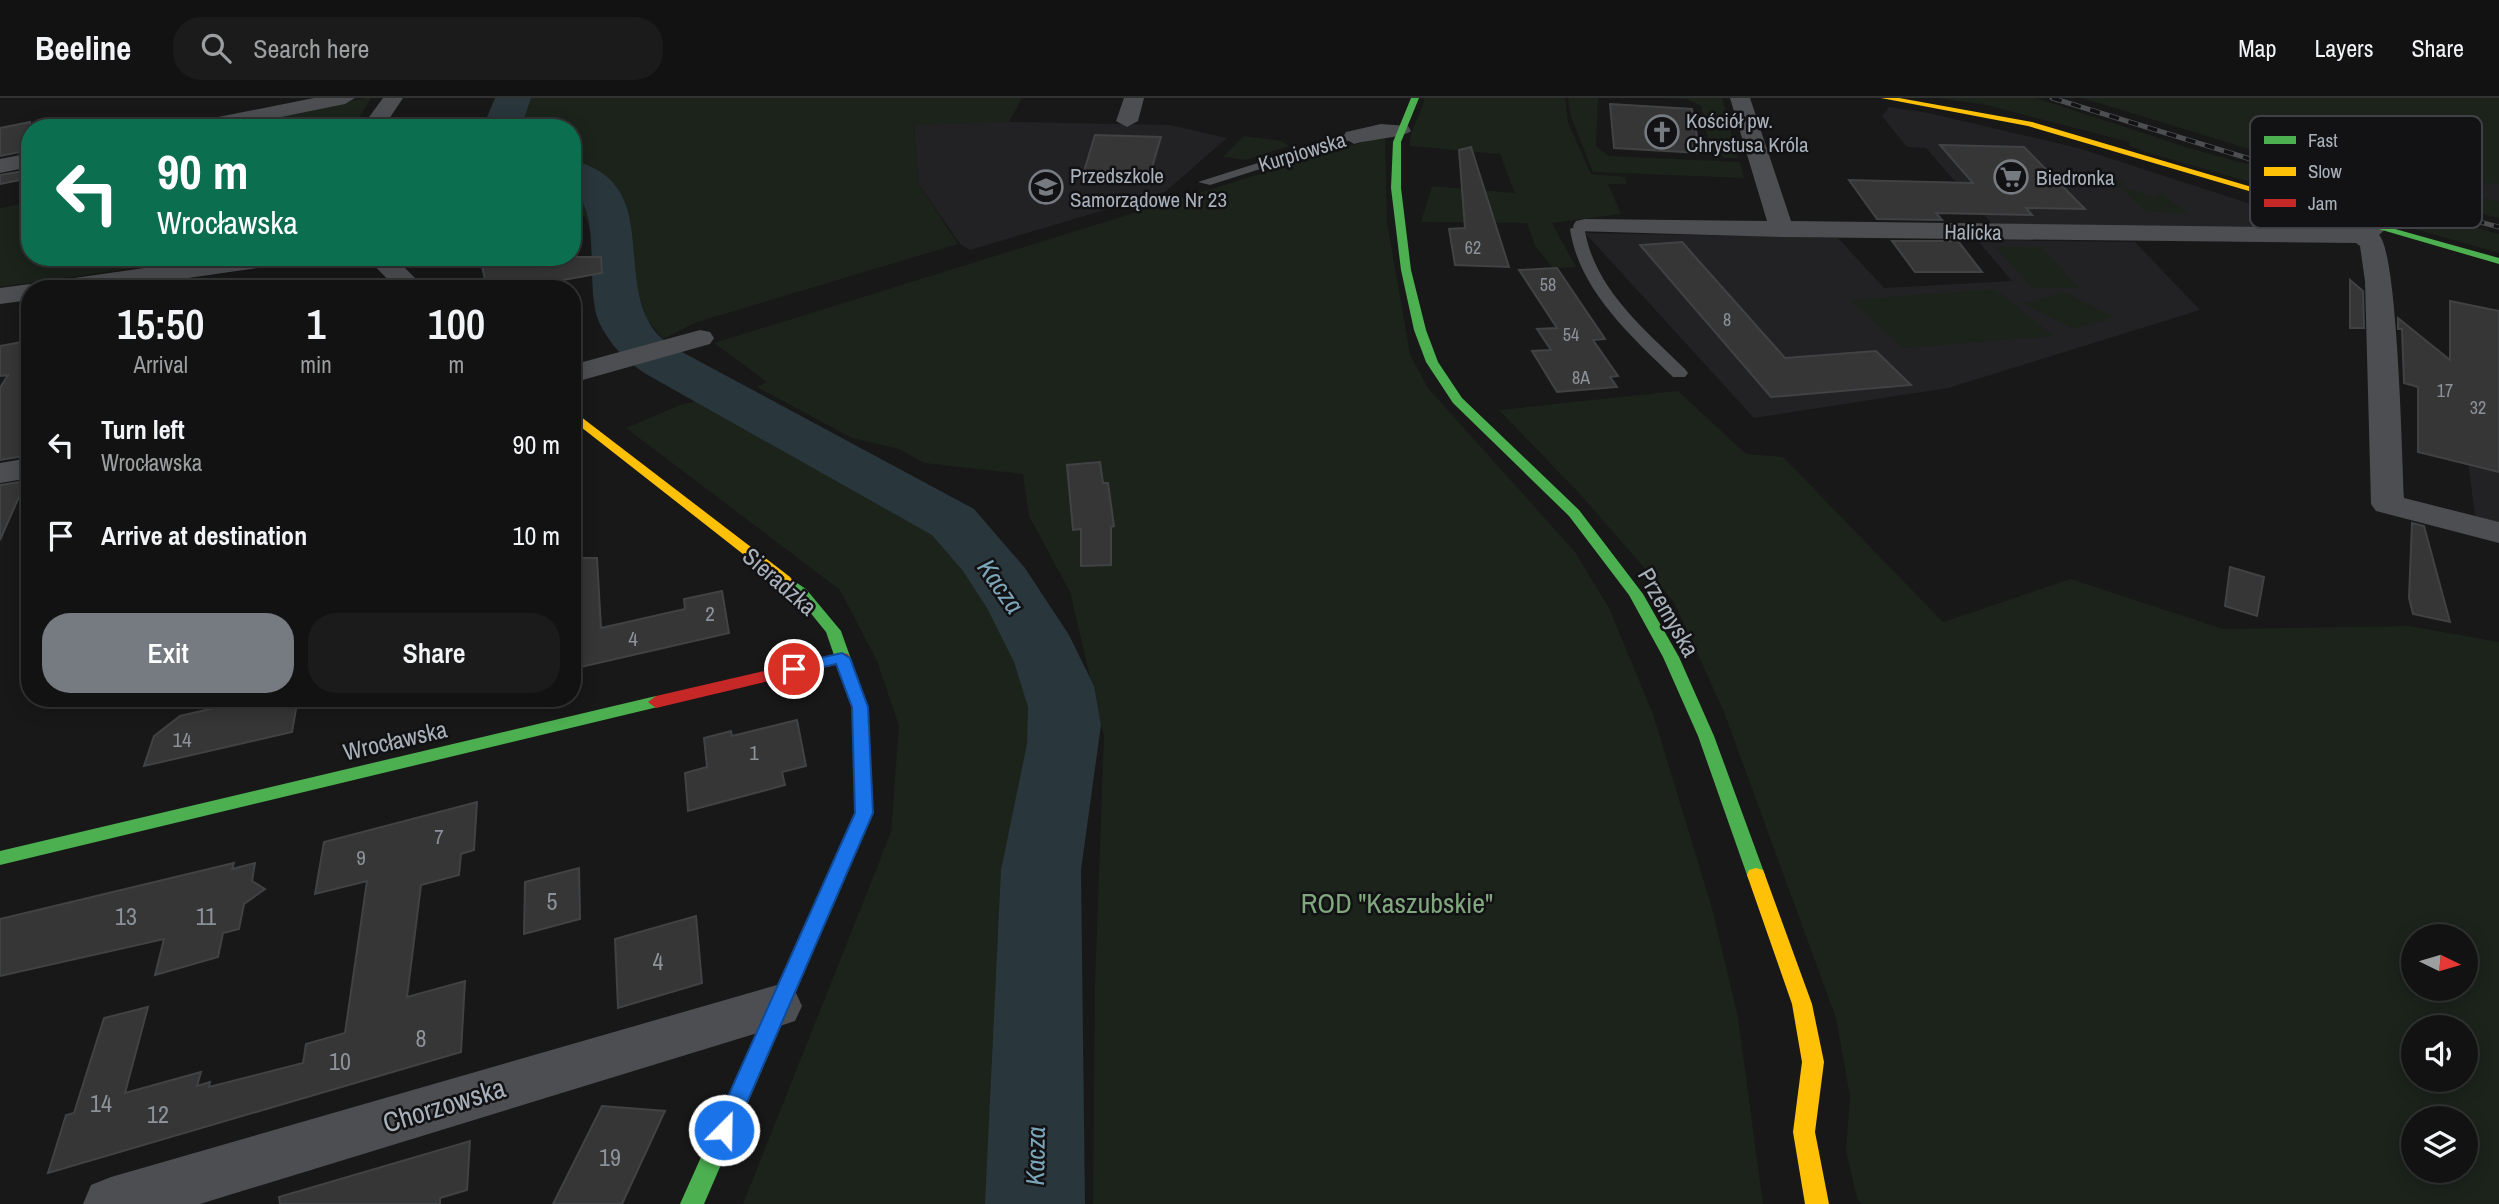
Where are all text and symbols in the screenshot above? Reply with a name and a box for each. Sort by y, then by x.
search box [173,17,663,80]
text: Beeline [35,26,131,70]
icon: search [197,29,235,67]
text: Search here [253,31,369,66]
text: Map [2238,32,2276,64]
text: Layers [2314,32,2373,64]
text: Share [2411,32,2464,64]
place label: Kościół pw. Chrystusa Króla [1686,106,1809,159]
church icon: Kościół pw. Chrystusa Króla [1643,113,1681,151]
legend [2250,116,2482,228]
street label: Kurpiowska [1255,125,1350,179]
text: Fast [2308,127,2338,153]
text: 90 m [157,138,249,204]
icon: left [42,147,133,238]
supermarket icon: Biedronka [1992,158,2030,196]
text: Slow [2308,158,2343,184]
place label: Przedszkole Samorządowe Nr 23 [1070,161,1227,214]
place label: Biedronka [2036,163,2115,192]
school or university icon: Przedszkole Samorządowe Nr 23 [1027,168,1065,206]
text: Jam [2308,190,2337,216]
text: Wrocławska [157,201,298,244]
street label: Halicka [1944,217,2002,247]
house number: 62 [1465,235,1481,260]
house number: 58 [1540,272,1556,297]
text: 15:50 [117,296,204,352]
text: 1 [306,296,326,352]
text: 100 [428,296,485,352]
house number: 8 [1723,307,1731,332]
house number: 54 [1563,322,1579,347]
text: Arrival [133,349,188,380]
text: min [300,349,332,380]
text: m [449,349,464,380]
house number: 8A [1572,365,1590,390]
house number: 17 [2437,378,2453,403]
house number: 32 [2470,395,2486,420]
text: Turn left [101,412,185,447]
icon: left [42,426,80,464]
text: 90 m [513,427,560,462]
text: Wrocławska [101,447,202,478]
icon: arrive [42,517,80,555]
text: Arrive at destination [101,518,307,553]
text: 10 m [513,518,560,553]
street label: Sieradzka [736,540,824,622]
water label: Kacza [970,552,1032,620]
street label: Przemyska [1631,562,1707,662]
house number: 2 [705,599,715,628]
button: Exit [42,613,294,693]
button: Share [308,613,560,693]
house number: 4 [628,624,638,653]
pin [764,639,824,699]
icon: arrive [775,650,813,688]
street label: Wrocławska [340,713,450,767]
house number: 14 [172,725,192,754]
house number: 1 [749,738,759,767]
house number: 7 [434,822,444,851]
house number: 9 [356,843,366,872]
park label: ROD "Kaszubskie" [1301,884,1493,922]
house number: 5 [547,885,558,917]
house number: 13 [115,900,137,932]
house number: 11 [196,900,216,932]
north arrow [2401,924,2478,1001]
map controls [2401,924,2478,1183]
house number: 4 [653,945,664,977]
button: sound [2401,1015,2478,1092]
house number: 8 [416,1022,426,1054]
house number: 10 [329,1045,351,1077]
street label: Chorzowska [378,1068,510,1142]
house number: 14 [90,1087,112,1119]
position arrow [687,1093,761,1167]
house number: 12 [147,1098,169,1130]
button: layers [2401,1106,2478,1183]
water label: Kacza [1017,1126,1053,1186]
house number: 19 [599,1141,621,1173]

